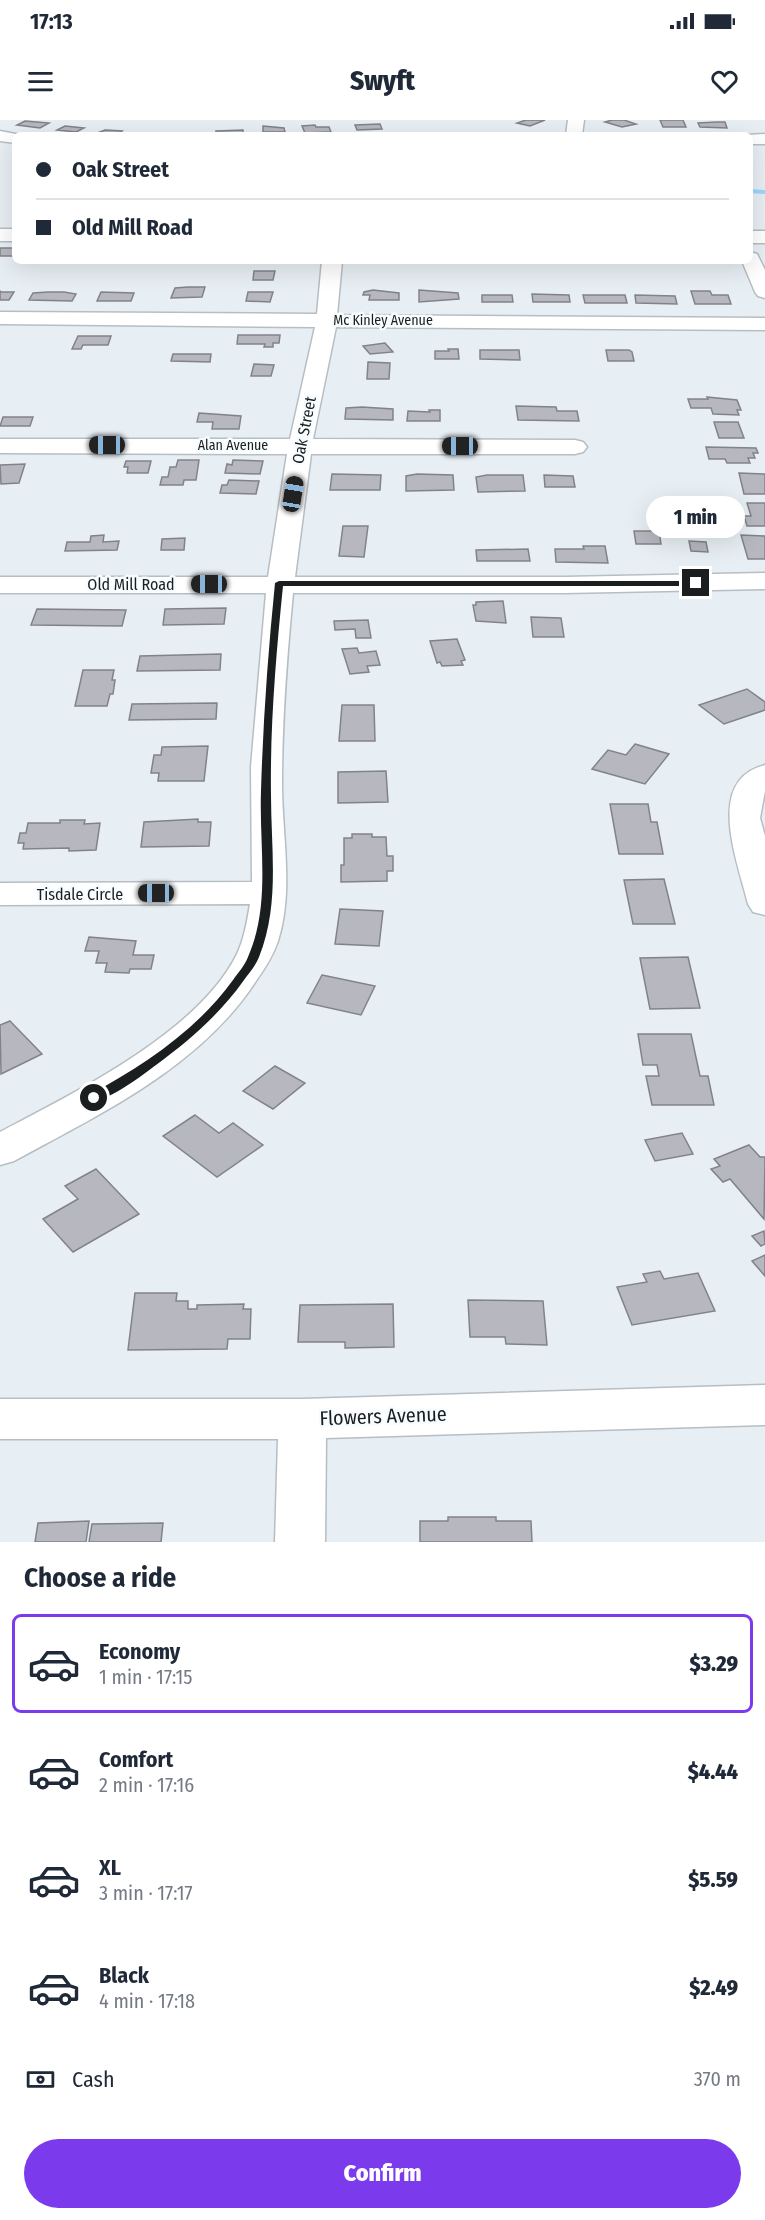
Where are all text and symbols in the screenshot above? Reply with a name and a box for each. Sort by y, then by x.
text: 17:13 [30,8,73,35]
icon: menu [24,65,57,98]
text: Swyft [350,65,415,97]
icon: heart [708,65,741,98]
text: Oak Street [72,156,169,183]
text: Old Mill Road [72,214,193,241]
street label: Mc Kinley Avenue [333,312,433,329]
street label: Oak Street [288,394,320,465]
car [89,436,125,454]
street label: Alan Avenue [198,437,268,454]
car [442,437,478,455]
car [281,475,305,513]
callout: 1 min [646,496,746,538]
text: 1 min [674,505,717,529]
route end [682,569,709,596]
street label: Old Mill Road [87,575,175,594]
car [191,575,227,593]
car [138,884,174,902]
street label: Tisdale Circle [37,885,123,904]
route start [80,1084,107,1111]
street label: Flowers Avenue [319,1402,447,1430]
text: Choose a ride [24,1562,176,1594]
icon: car [27,1637,81,1691]
text: Economy [99,1638,180,1665]
text: $3.29 [689,1650,738,1677]
text: 1 min · 17:15 [99,1665,192,1689]
icon: car [27,1745,81,1799]
text: Comfort [99,1746,173,1773]
text: $4.44 [688,1758,738,1785]
text: 2 min · 17:16 [99,1773,194,1797]
icon: car [27,1853,81,1907]
text: XL [99,1854,121,1881]
text: $5.59 [688,1866,738,1893]
text: 3 min · 17:17 [99,1881,193,1905]
icon: car [27,1961,81,2015]
text: Black [99,1962,149,1989]
text: $2.49 [689,1974,738,2001]
text: 4 min · 17:18 [99,1989,195,2013]
icon: cash [24,2063,57,2096]
text: Cash [72,2066,115,2093]
text: 370 m [694,2067,741,2091]
button: Confirm [24,2139,741,2208]

